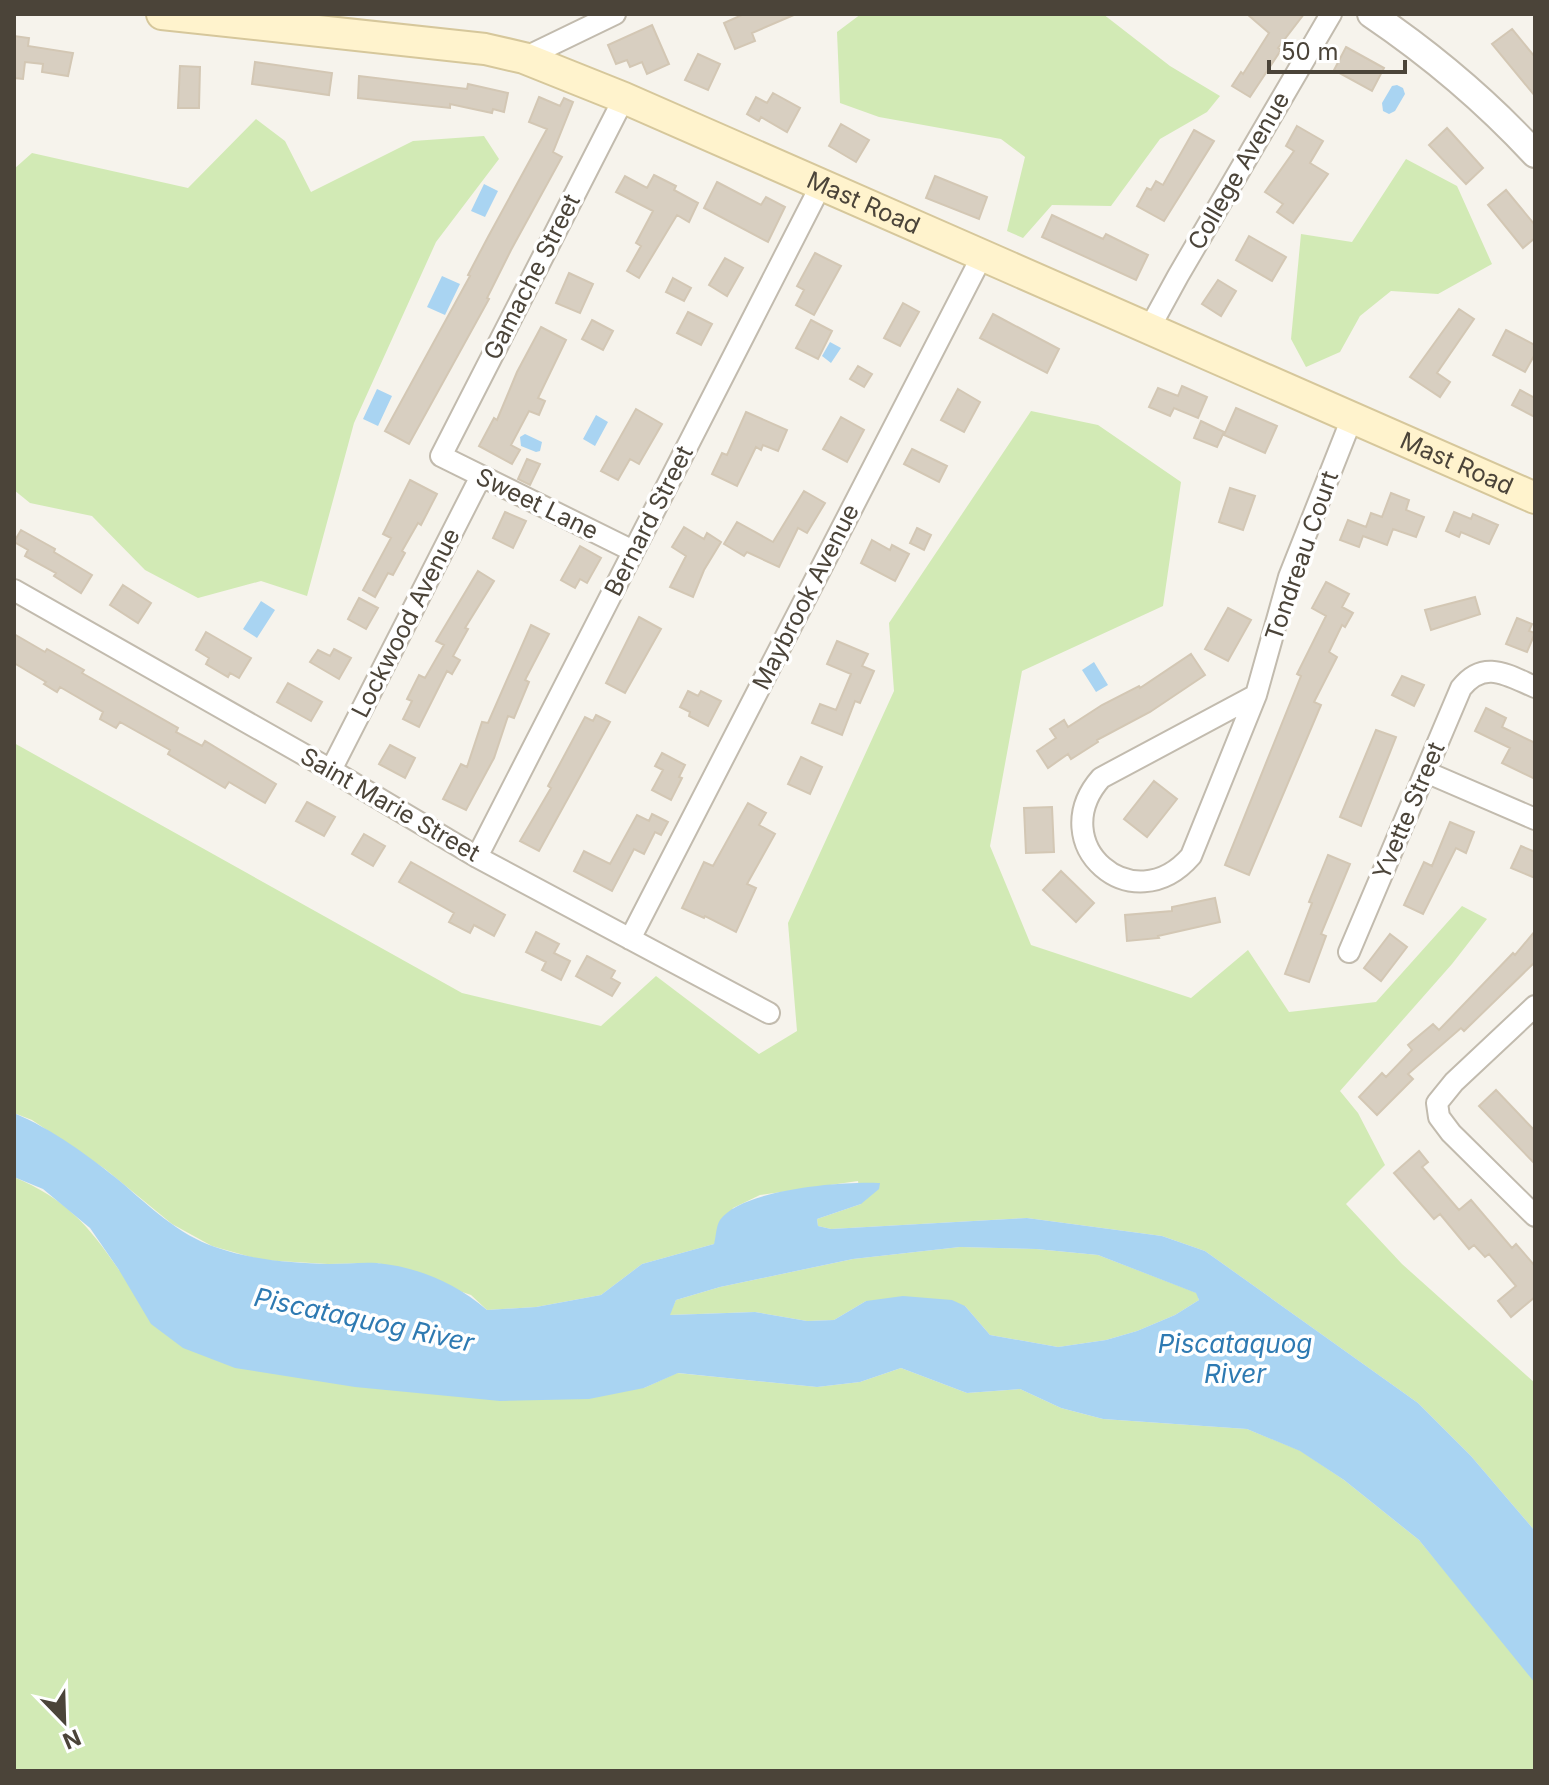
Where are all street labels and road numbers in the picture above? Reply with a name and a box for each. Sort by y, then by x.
street label: College Avenue [1182,87,1295,255]
street label: Mast Road [803,165,924,240]
street label: Gamache Street [477,189,586,365]
street label: Mast Road [1396,426,1518,501]
street label: Bernard Street [598,441,699,601]
street label: Sweet Lane [471,461,603,546]
street label: Tondreau Court [1259,467,1344,644]
street label: Maybrook Avenue [746,499,865,695]
street label: Lockwood Avenue [345,523,466,722]
street label: Yvette Street [1367,738,1451,884]
street label: Saint Marie Street [295,741,485,868]

